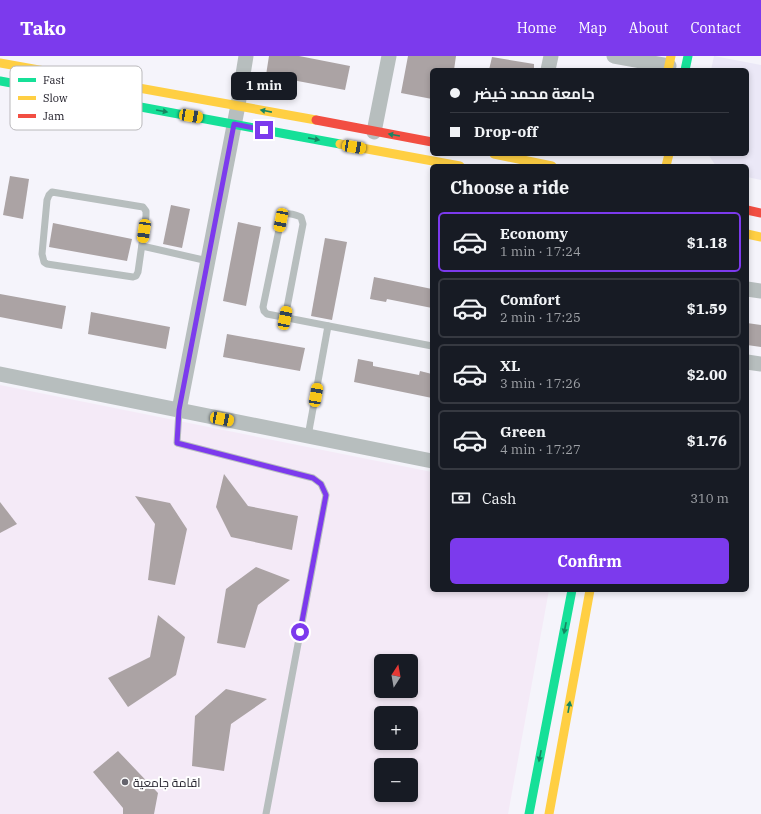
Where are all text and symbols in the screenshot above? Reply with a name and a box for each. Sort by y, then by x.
text: Tako [20,16,66,40]
text: Home [517,19,556,37]
text: Map [578,19,607,37]
text: About [629,19,668,37]
text: Contact [690,19,741,37]
legend [10,66,142,130]
callout: 1 min [231,72,297,100]
text: Fast [43,73,65,87]
text: 1 min [246,77,282,94]
text: جامعة محمد خيضر [474,84,595,103]
text: Slow [43,91,68,105]
one-way arrow [260,107,272,113]
one-way arrow [156,108,168,114]
car [178,108,204,124]
text: Jam [43,109,65,123]
route end [255,121,273,139]
text: Drop-off [474,122,538,141]
one-way arrow [388,132,400,138]
one-way arrow [308,137,320,143]
car [341,139,367,155]
text: Choose a ride [450,176,569,199]
car [273,207,289,233]
car [136,218,152,244]
icon: car [452,224,488,260]
text: Economy [500,224,568,243]
text: $1.18 [687,233,727,252]
text: 1 min · 17:24 [500,243,581,260]
icon: car [452,290,488,326]
text: Comfort [500,290,560,309]
text: $1.59 [687,299,727,318]
car [277,305,293,331]
text: 2 min · 17:25 [500,309,581,326]
icon: car [452,356,488,392]
text: XL [500,356,520,375]
text: $2.00 [687,365,727,384]
text: 3 min · 17:26 [500,375,581,392]
car [308,382,324,408]
car [209,411,235,427]
icon: car [452,422,488,458]
text: Green [500,422,546,441]
text: $1.76 [687,431,727,450]
text: 4 min · 17:27 [500,441,581,458]
icon: cash [450,487,472,509]
text: Cash [482,489,516,508]
text: 310 m [690,490,729,507]
button: Confirm [450,538,729,584]
one-way arrow [561,622,567,634]
route start [291,623,309,641]
north arrow [374,654,418,698]
map controls [374,654,418,802]
one-way arrow [566,701,572,713]
button: + [374,706,418,750]
one-way arrow [537,750,543,762]
button: − [374,758,418,802]
place label: اقامة جامعية [133,775,200,790]
marker: اقامة جامعية [120,777,130,787]

